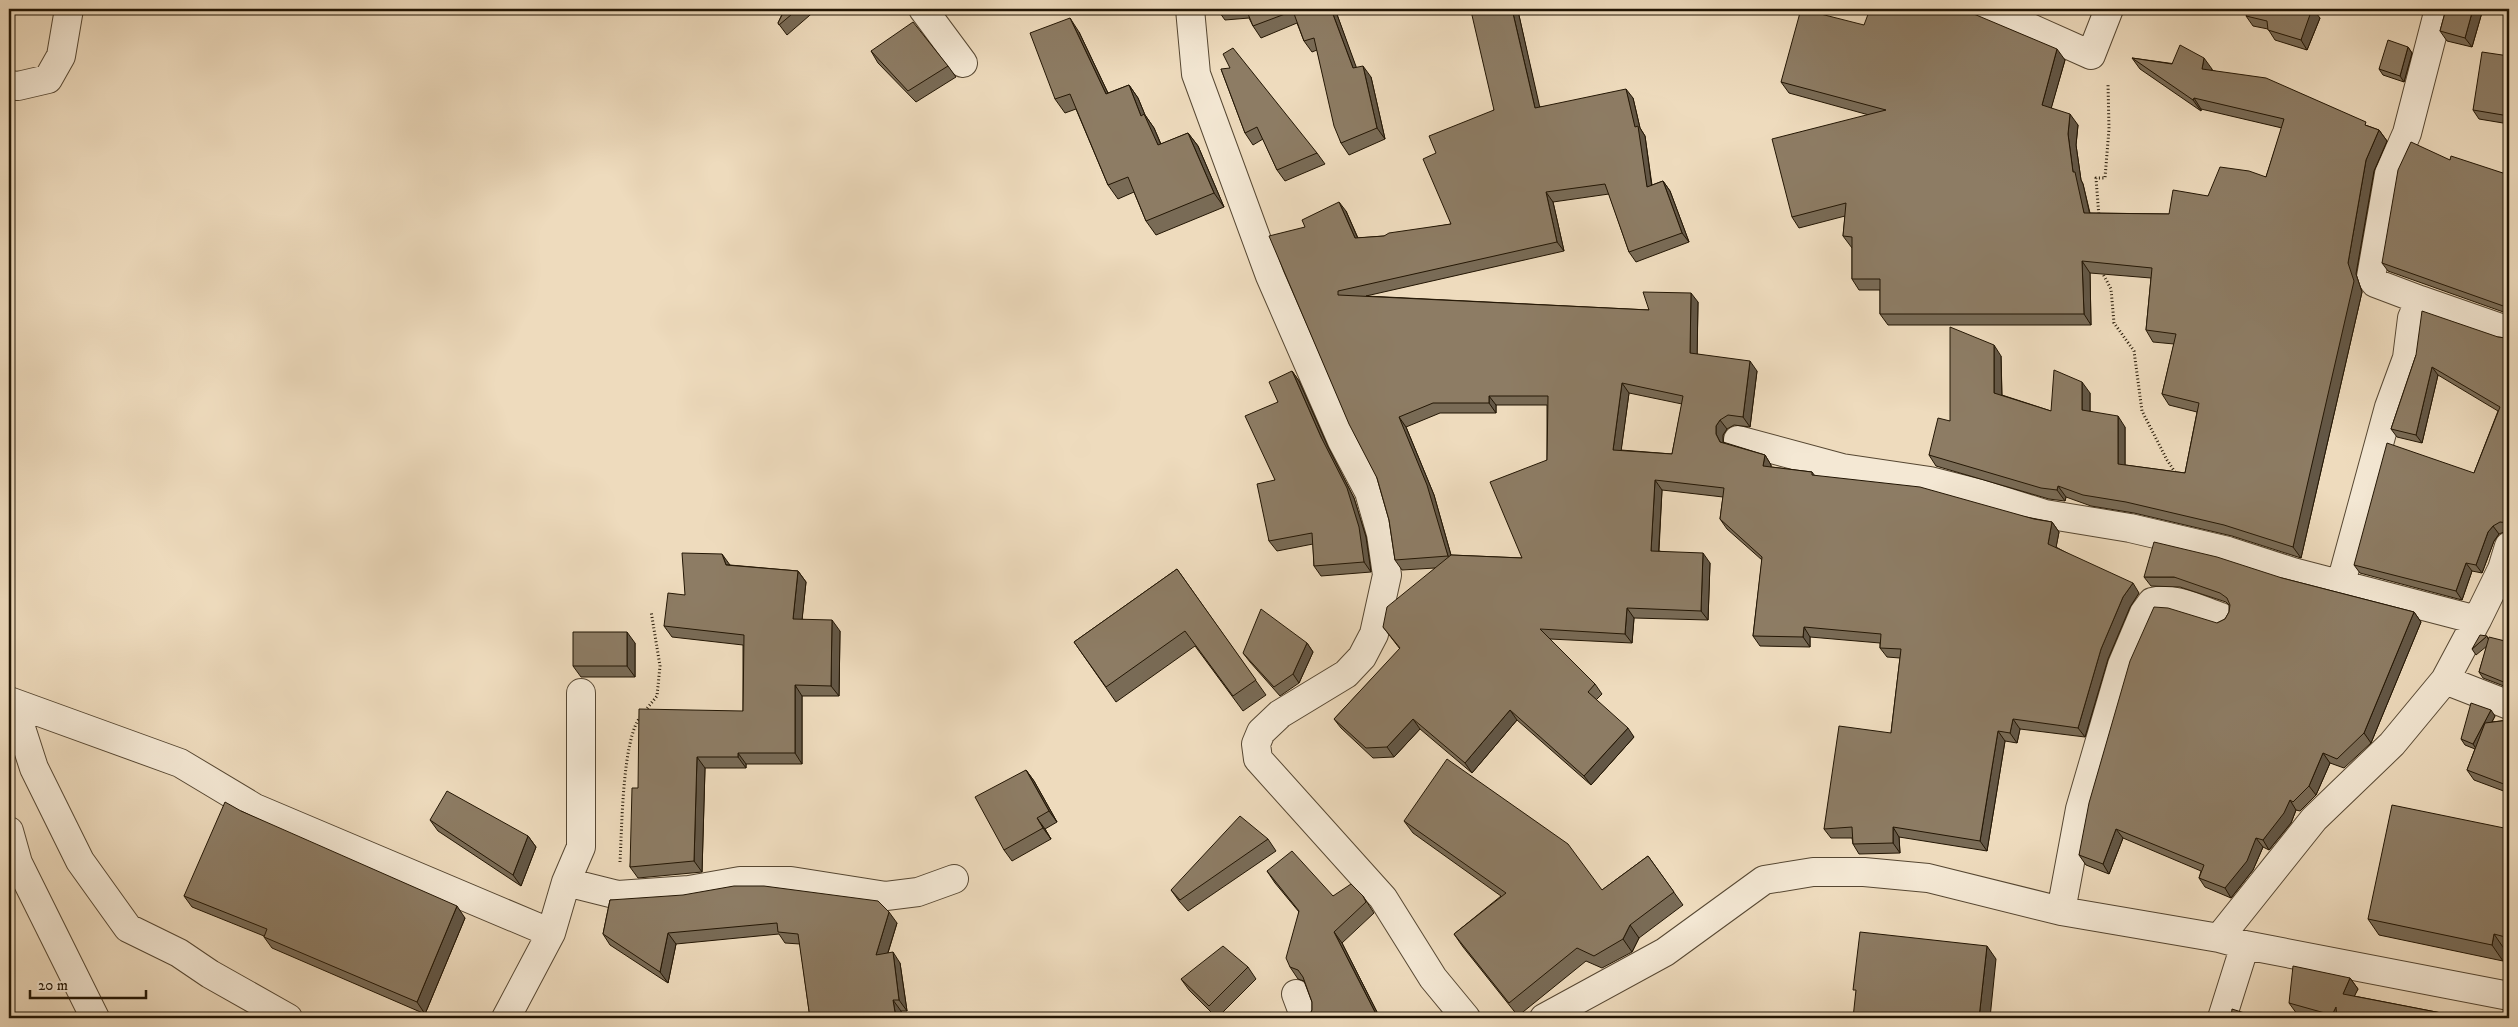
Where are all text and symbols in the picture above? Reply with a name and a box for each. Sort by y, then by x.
scale bar [30,967,146,999]
text: 20 m [38,976,68,995]

